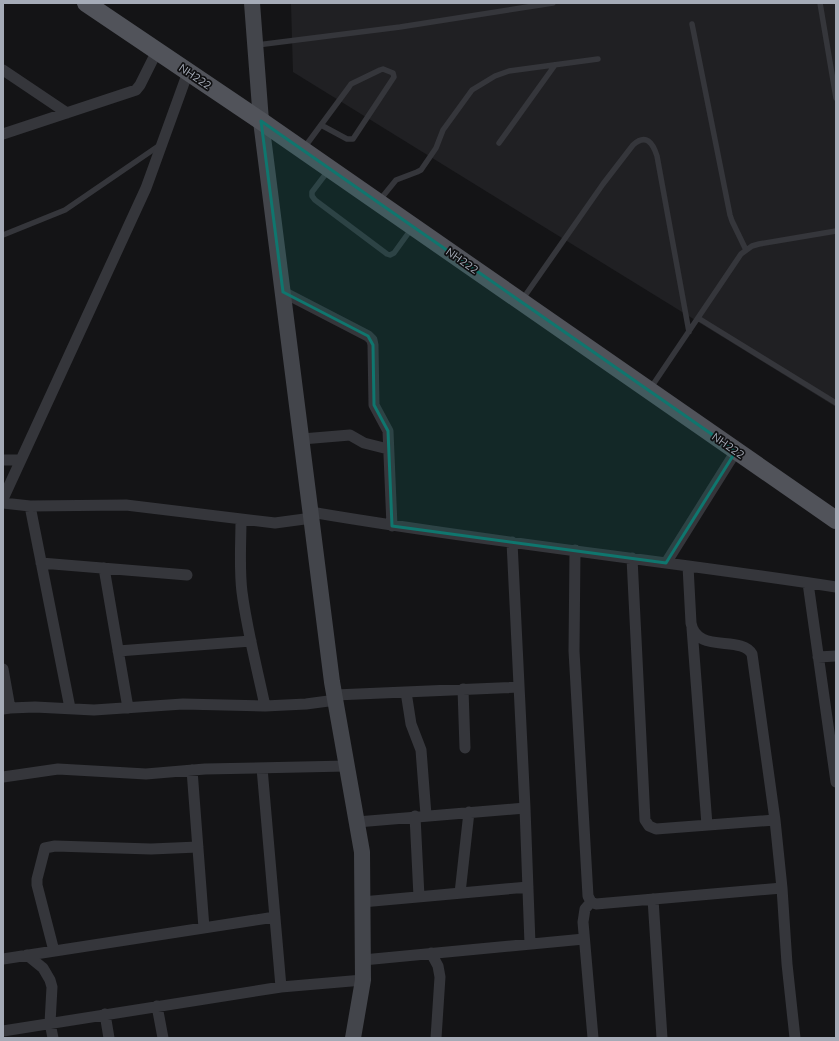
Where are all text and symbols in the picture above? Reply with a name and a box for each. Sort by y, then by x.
street label: NH222 [176,61,214,93]
street label: NH222 [443,244,481,278]
street label: NH222 [709,429,747,463]

